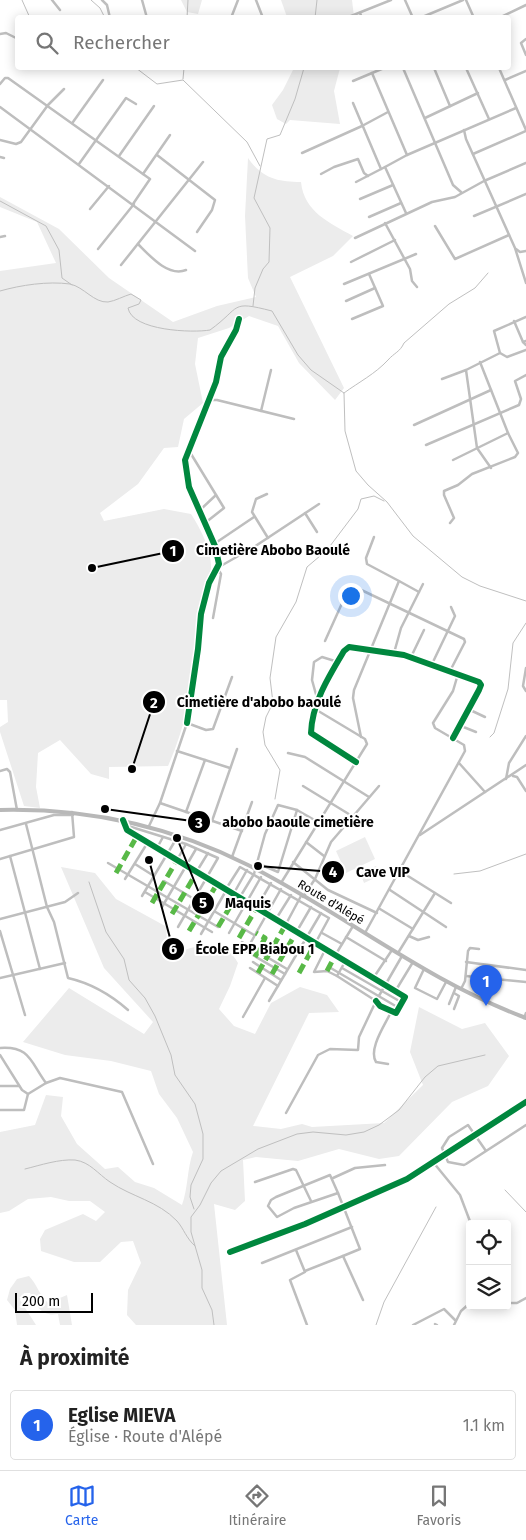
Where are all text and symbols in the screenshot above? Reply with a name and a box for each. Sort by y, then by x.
search box [15,15,511,70]
icon: search [33,29,61,57]
text: Rechercher [73,31,170,54]
callout: Cimetière Abobo Baoulé [161,536,359,565]
text: 1 [170,542,176,560]
text: Cimetière Abobo Baoulé [196,542,350,559]
your location [338,583,364,609]
callout: Cimetière d'abobo baoulé [141,688,351,717]
text: 2 [150,694,158,712]
text: Cimetière d'abobo baoulé [177,694,341,711]
callout: abobo baoule cimetière [187,808,383,837]
text: 3 [194,814,203,832]
text: abobo baoule cimetière [222,814,374,831]
callout: Cave VIP [321,857,420,886]
text: 4 [329,863,338,881]
text: Cave VIP [356,864,411,881]
street label: Route d'Alépé [295,877,367,927]
callout: Maquis [190,888,281,917]
text: 5 [199,894,207,912]
text: Maquis [225,895,271,912]
callout: École EPP Biabou 1 [161,934,325,963]
text: 6 [169,940,178,958]
text: École EPP Biabou 1 [196,940,314,958]
pin: 1 [470,965,502,1006]
map controls [466,1220,511,1310]
button: locate [466,1220,511,1265]
button: layers [466,1265,511,1310]
scale bar [15,1290,92,1313]
text: 200 m [22,1293,60,1310]
text: À proximité [20,1345,129,1371]
text: Eglise MIEVA [68,1404,175,1427]
text: 1 [33,1416,41,1435]
text: 1.1 km [463,1416,505,1435]
text: Église · Route d'Alépé [68,1427,222,1446]
tab: Carte [65,1482,98,1529]
tab: Itinéraire [228,1482,286,1529]
tab: Favoris [417,1482,461,1529]

